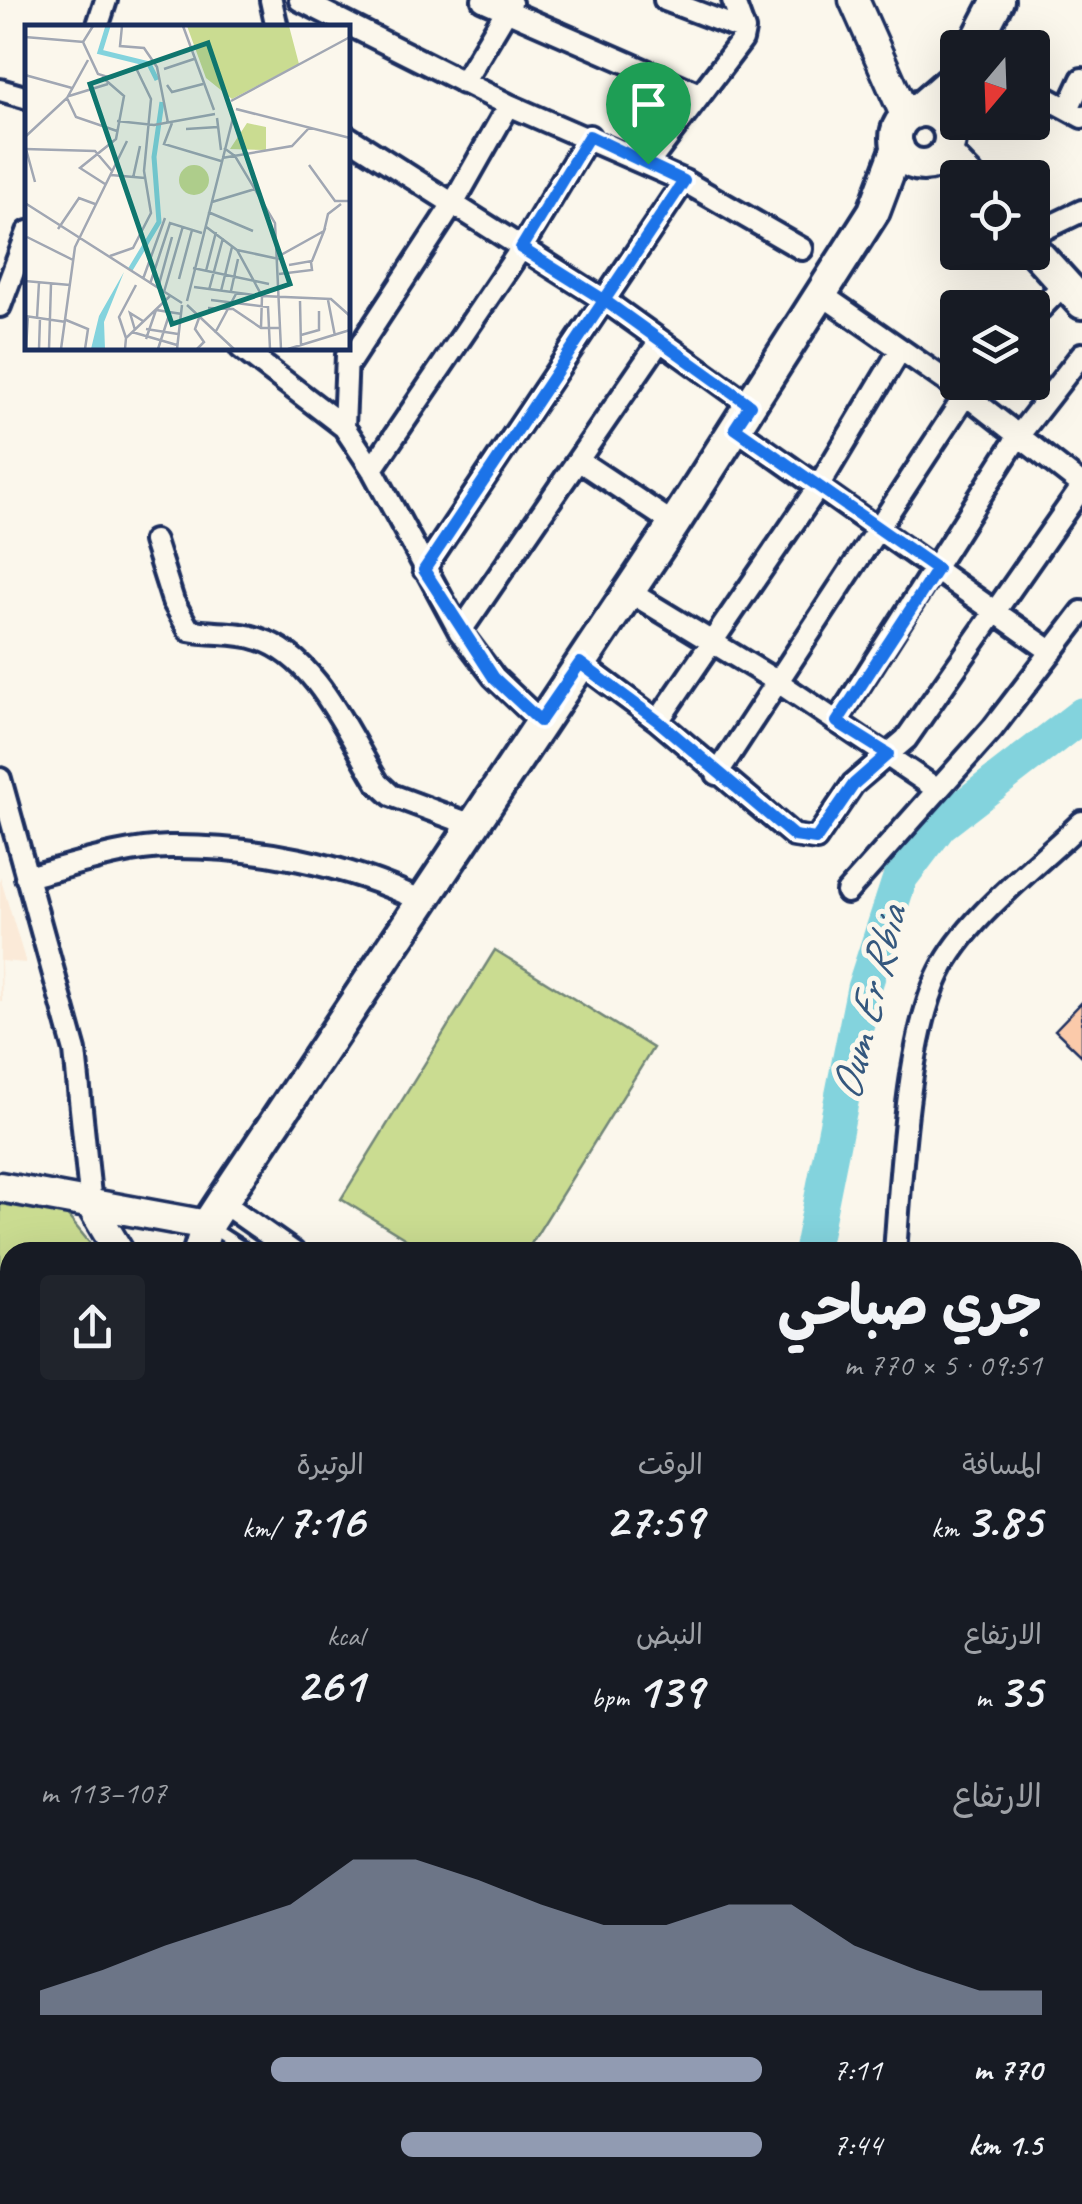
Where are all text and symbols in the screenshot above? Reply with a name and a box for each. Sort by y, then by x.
inset map [25,25,350,350]
north arrow [940,30,1050,140]
map controls [940,30,1050,400]
pin [606,62,691,165]
icon: arrive [621,77,676,132]
button: locate [940,160,1050,270]
button: layers [940,290,1050,400]
water label: Oum Er Rbia [817,897,921,1106]
text: جري صباحي [778,1271,1042,1341]
button: share [40,1275,145,1380]
text: 09:51 · 5 × 770 m [844,1344,1042,1385]
text: الوتيرة [296,1447,364,1482]
text: الوقت [638,1447,703,1482]
text: المسافة [962,1447,1042,1482]
text: 7:16 [286,1489,364,1552]
text: 27:59 [605,1489,703,1552]
text: 3.85 [965,1489,1042,1552]
text: /km [242,1510,286,1545]
text: km [931,1510,965,1545]
text: النبض [636,1617,703,1652]
text: الارتفاع [963,1617,1042,1652]
text: kcal [327,1618,364,1653]
text: 261 [295,1653,364,1716]
text: 139 [636,1659,703,1722]
text: 35 [998,1659,1042,1722]
text: bpm [591,1680,636,1715]
text: m [975,1680,998,1715]
text: 107–113 m [40,1772,166,1813]
text: الارتفاع [952,1776,1042,1817]
text: 7:11 [832,2049,882,2090]
text: 770 m [973,2049,1042,2090]
text: 7:44 [832,2124,882,2165]
text: 1.5 km [968,2124,1042,2165]

